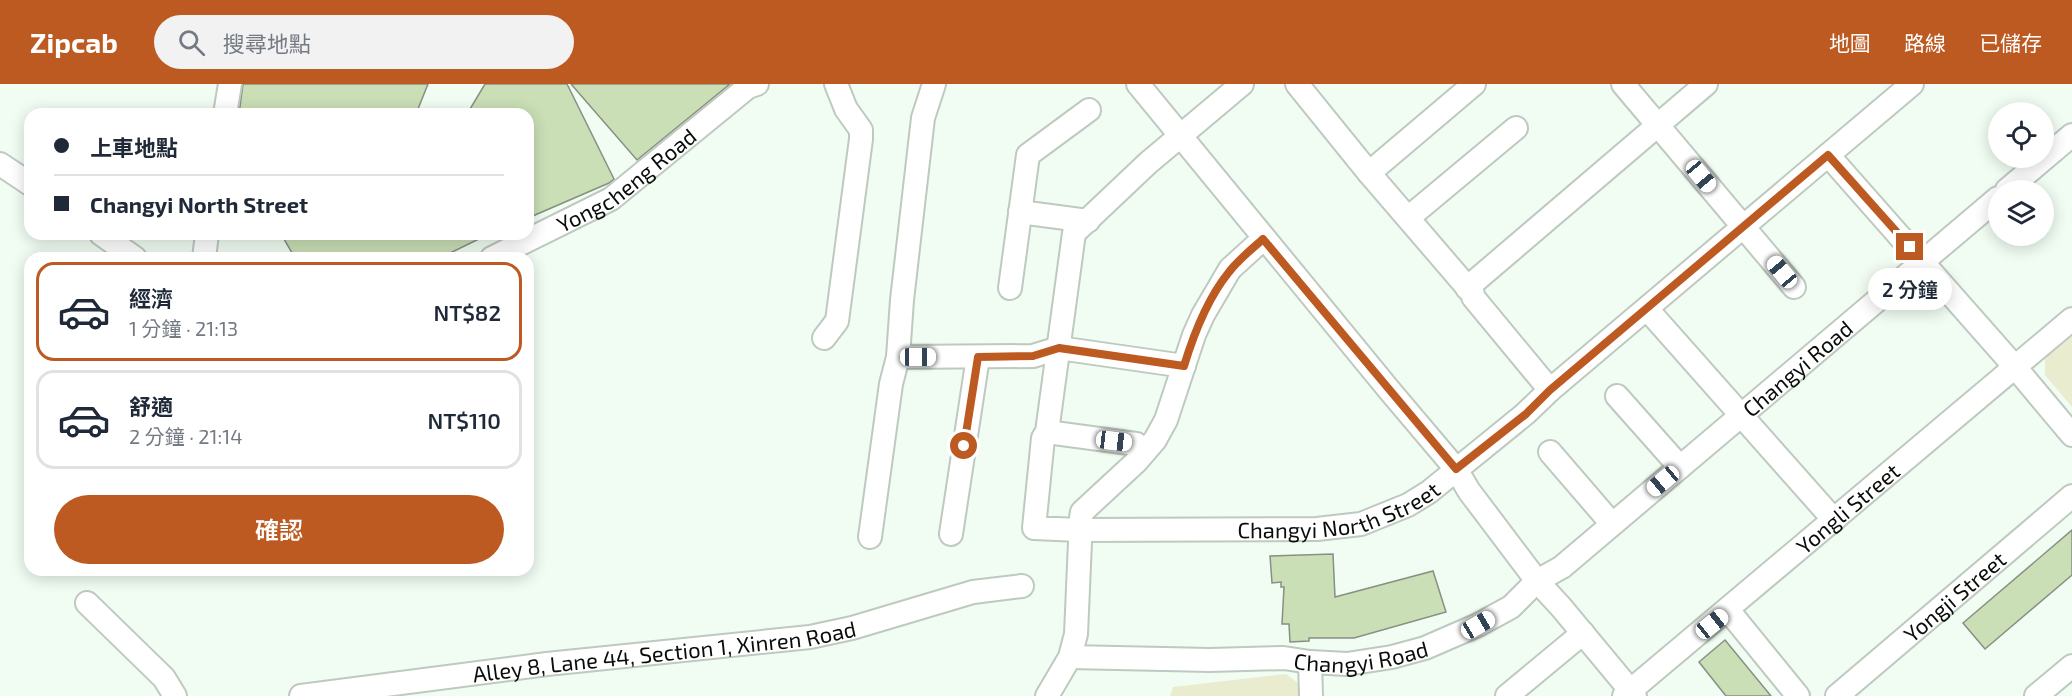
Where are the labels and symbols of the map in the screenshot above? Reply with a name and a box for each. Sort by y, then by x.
street label: Yongcheng Road [552,122,701,237]
car [1683,156,1719,196]
route end [1896,233,1923,260]
car [1764,252,1800,292]
callout: 2 分鐘 [1868,268,1952,310]
street label: Changyi Road [1737,314,1857,422]
car [900,348,936,366]
car [1095,430,1133,452]
route start [950,432,977,459]
street label: Yongli Street [1791,457,1904,559]
car [1643,463,1683,499]
street label: Changyi North Street [1237,476,1445,542]
street label: Yongji Street [1898,546,2011,647]
car [1692,606,1732,642]
car [1458,608,1498,642]
street label: Alley 8, Lane 44, Section 1, Xinren Road [471,615,858,687]
street label: Changyi Road [1292,635,1431,677]

